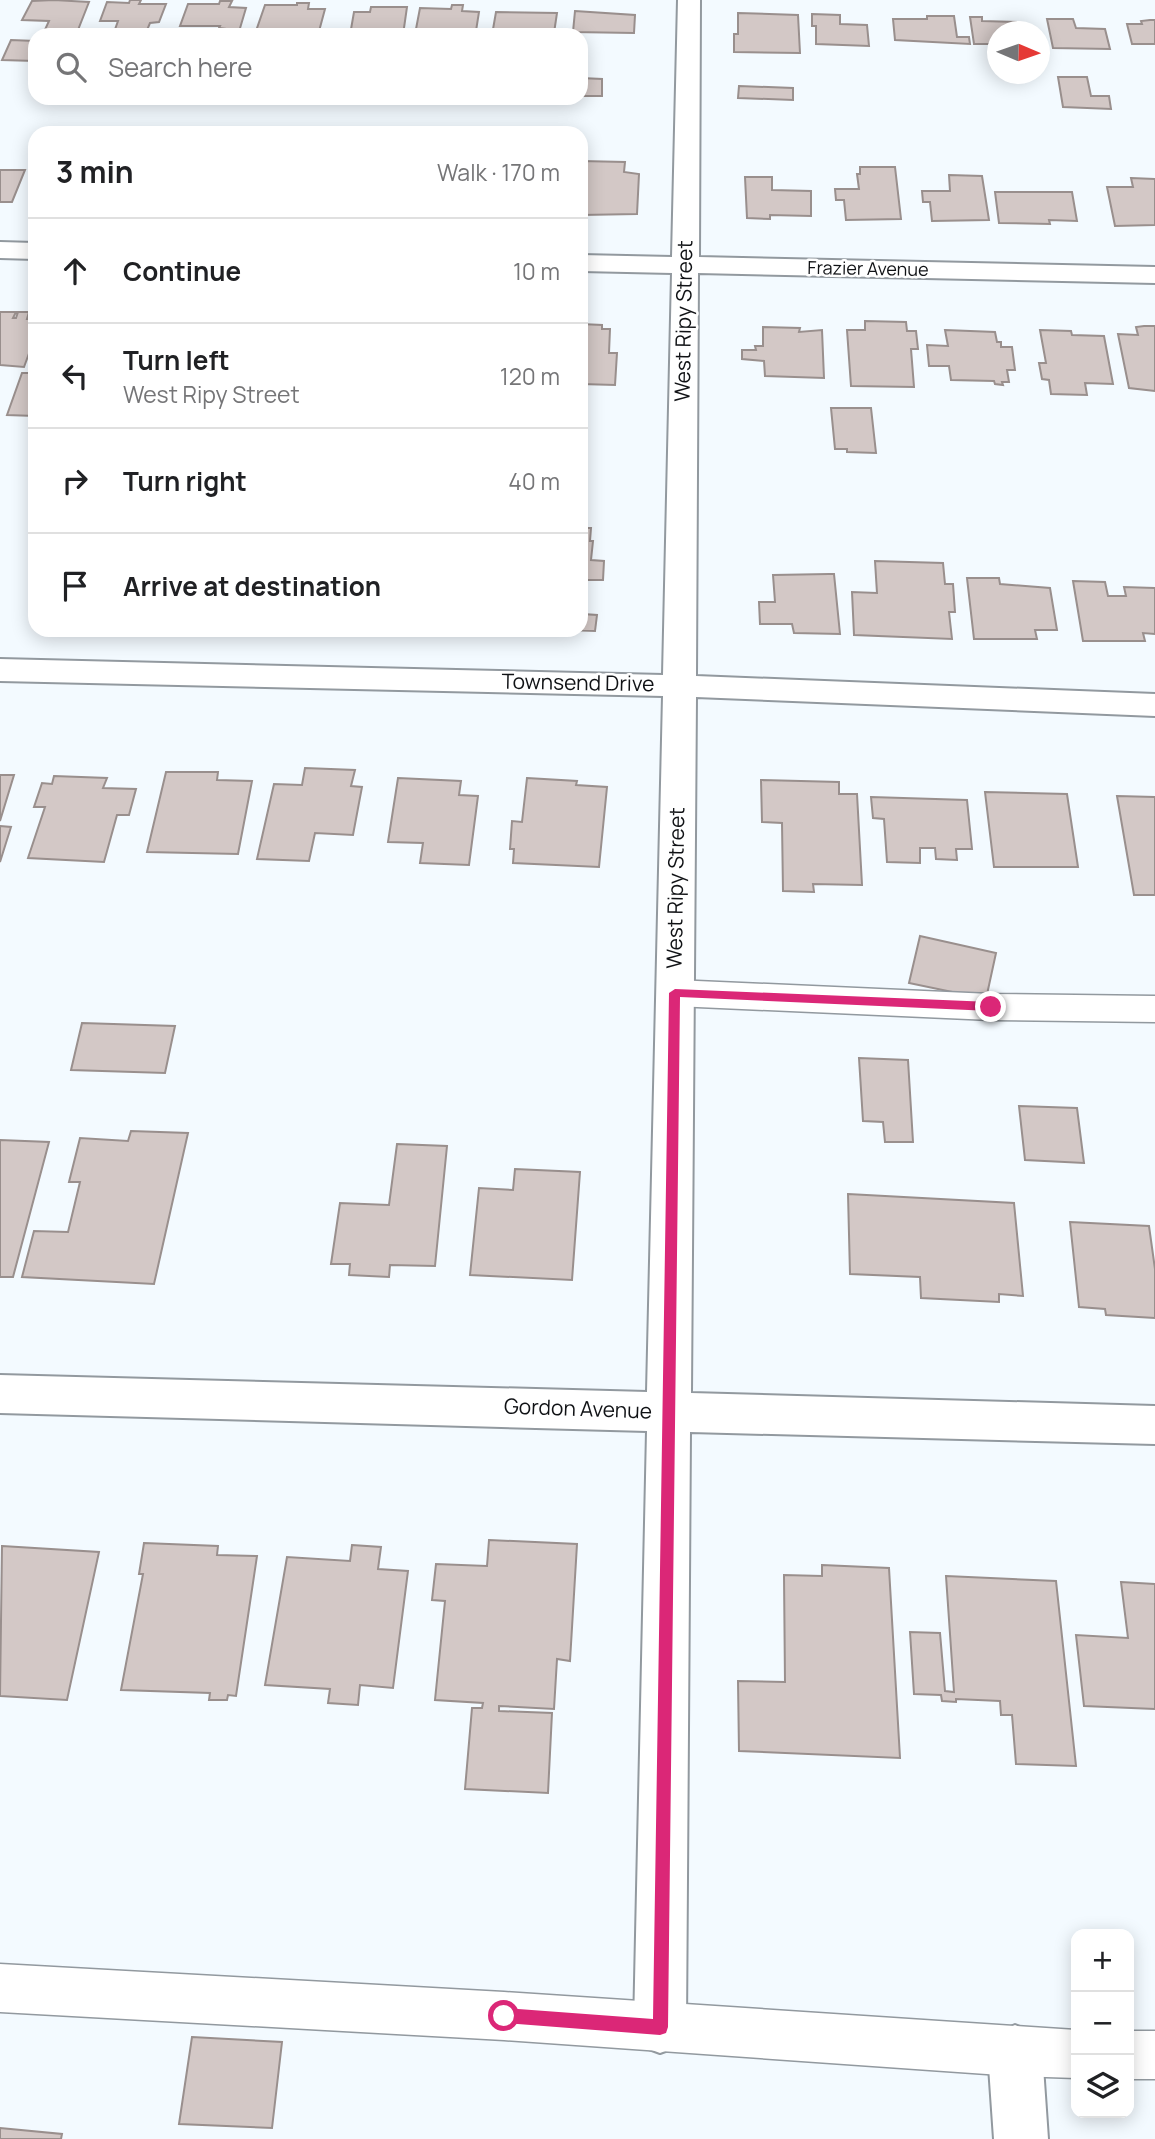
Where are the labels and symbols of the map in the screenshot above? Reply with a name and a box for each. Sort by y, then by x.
north arrow [987,21,1050,84]
street label: West Ripy Street [668,240,698,402]
street label: Frazier Avenue [807,255,929,281]
street label: Townsend Drive [501,667,655,697]
street label: West Ripy Street [660,807,690,969]
route end [975,991,1006,1022]
street label: Gordon Avenue [504,1391,652,1425]
route start [488,2000,519,2031]

